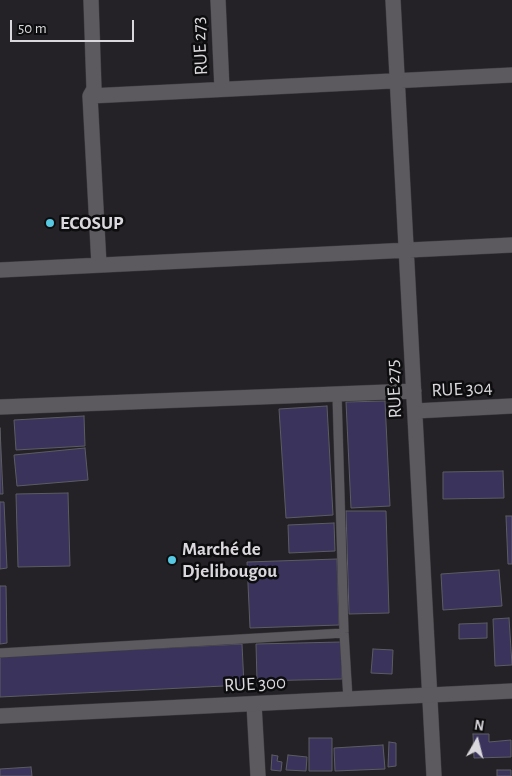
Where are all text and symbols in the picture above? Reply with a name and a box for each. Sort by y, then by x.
scale bar [12,10,136,42]
street label: RUE 273 [187,16,213,76]
text: 50 m [18,21,47,36]
place label: ECOSUP [60,212,124,234]
marker: ECOSUP [44,217,56,229]
street label: RUE 275 [381,359,407,419]
street label: RUE 304 [431,376,493,402]
place label: Marché de Djelibougou [182,538,277,582]
marker: Marché de Djelibougou [166,554,178,566]
street label: RUE 300 [223,671,287,697]
north arrow [452,716,502,766]
text: N [473,719,485,734]

